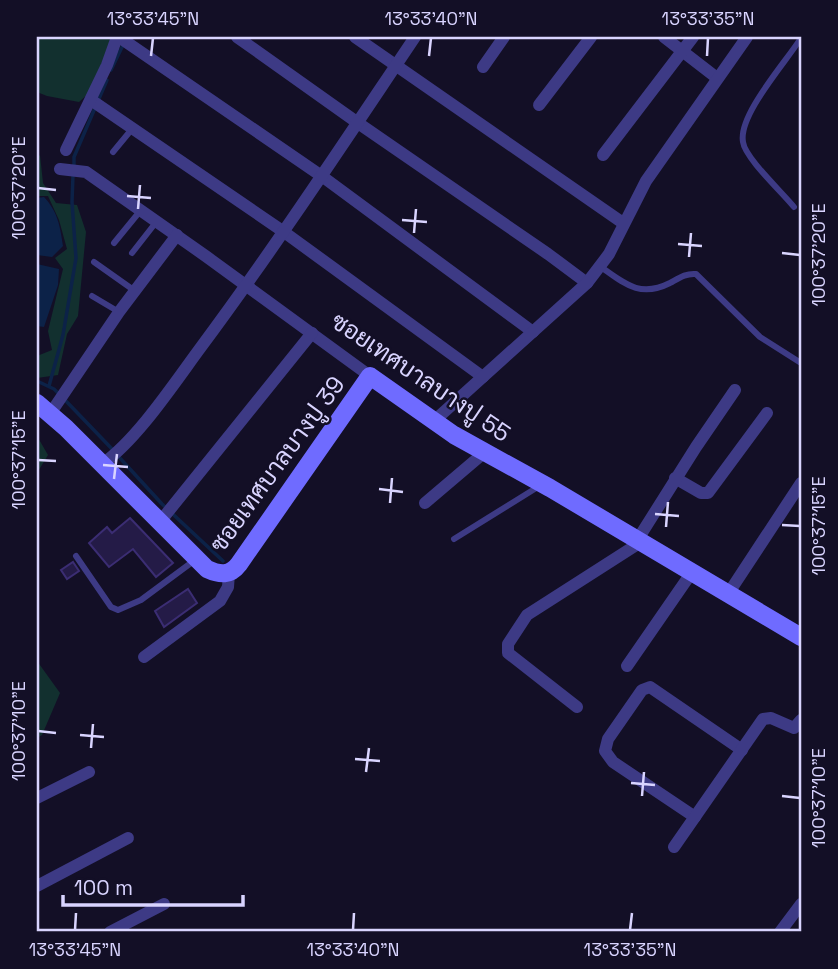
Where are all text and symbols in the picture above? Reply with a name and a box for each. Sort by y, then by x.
text: 13°33'45"N [107,7,199,30]
text: 13°33'40"N [384,7,478,30]
text: 13°33'35"N [662,7,754,30]
text: 100°37'20"E [7,136,30,240]
text: 100°37'20"E [807,203,830,307]
street label: ซอยเทศบาลบางปู 55 [324,305,517,450]
street label: ซอยเทศบาลบางปู 39 [203,370,353,559]
text: 100°37'15"E [7,410,30,510]
text: 100°37'15"E [807,476,830,576]
text: 100°37'10"E [7,681,30,781]
text: 100°37'10"E [807,748,830,848]
scale bar [63,864,243,908]
text: 100 m [74,874,133,901]
text: 13°33'45"N [29,938,121,961]
text: 13°33'40"N [306,938,400,961]
text: 13°33'35"N [584,938,676,961]

